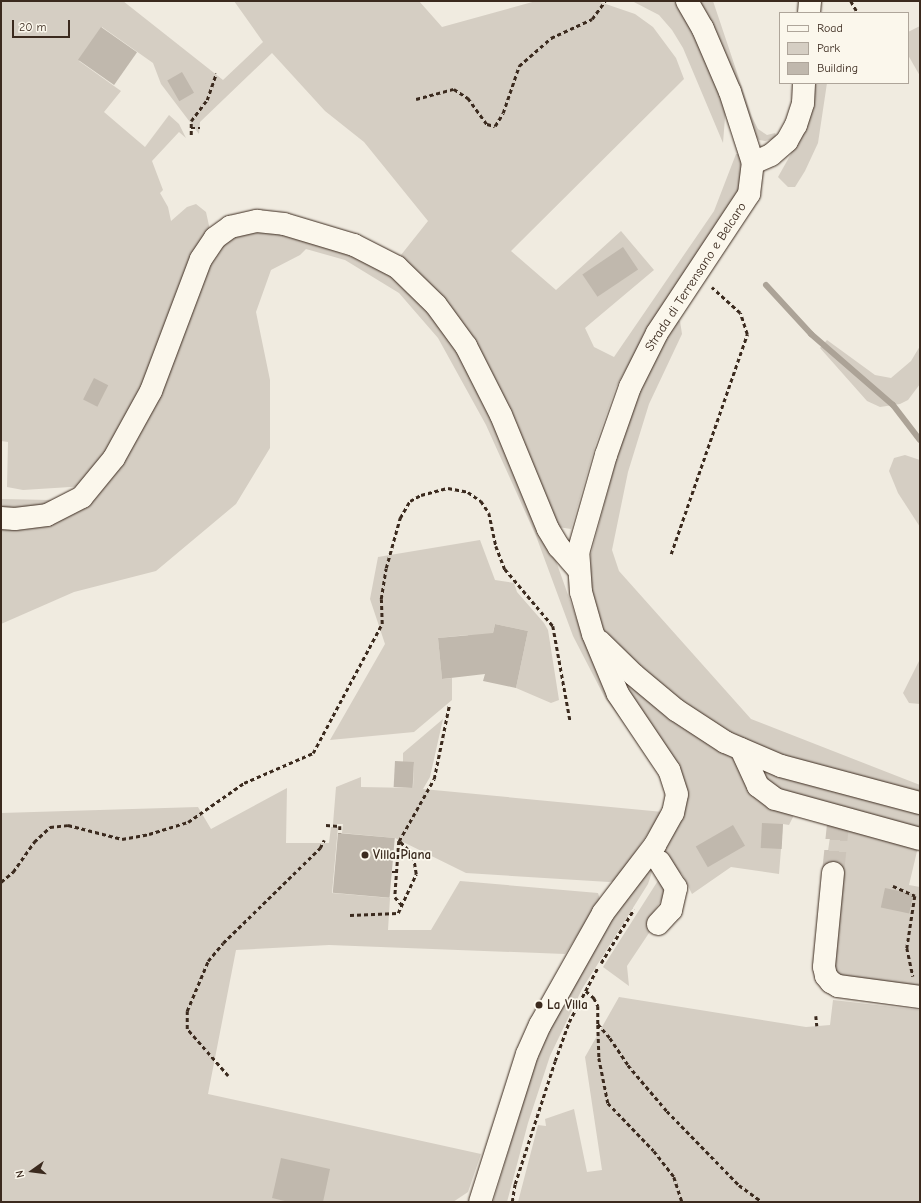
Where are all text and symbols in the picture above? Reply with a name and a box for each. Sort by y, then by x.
scale bar [14,12,72,38]
legend [779,12,909,84]
text: 20 m [19,20,47,34]
text: Road [817,21,843,35]
text: Park [817,41,840,55]
text: Building [817,61,858,75]
street label: Strada di Terrensano e Belcaro [642,200,750,354]
place label: Villa Piana [373,847,431,863]
marker: Villa Piana [360,850,370,860]
place label: La Villa [547,997,588,1013]
marker: La Villa [534,1000,544,1010]
north arrow [12,1151,52,1191]
text: N [13,1169,27,1179]

